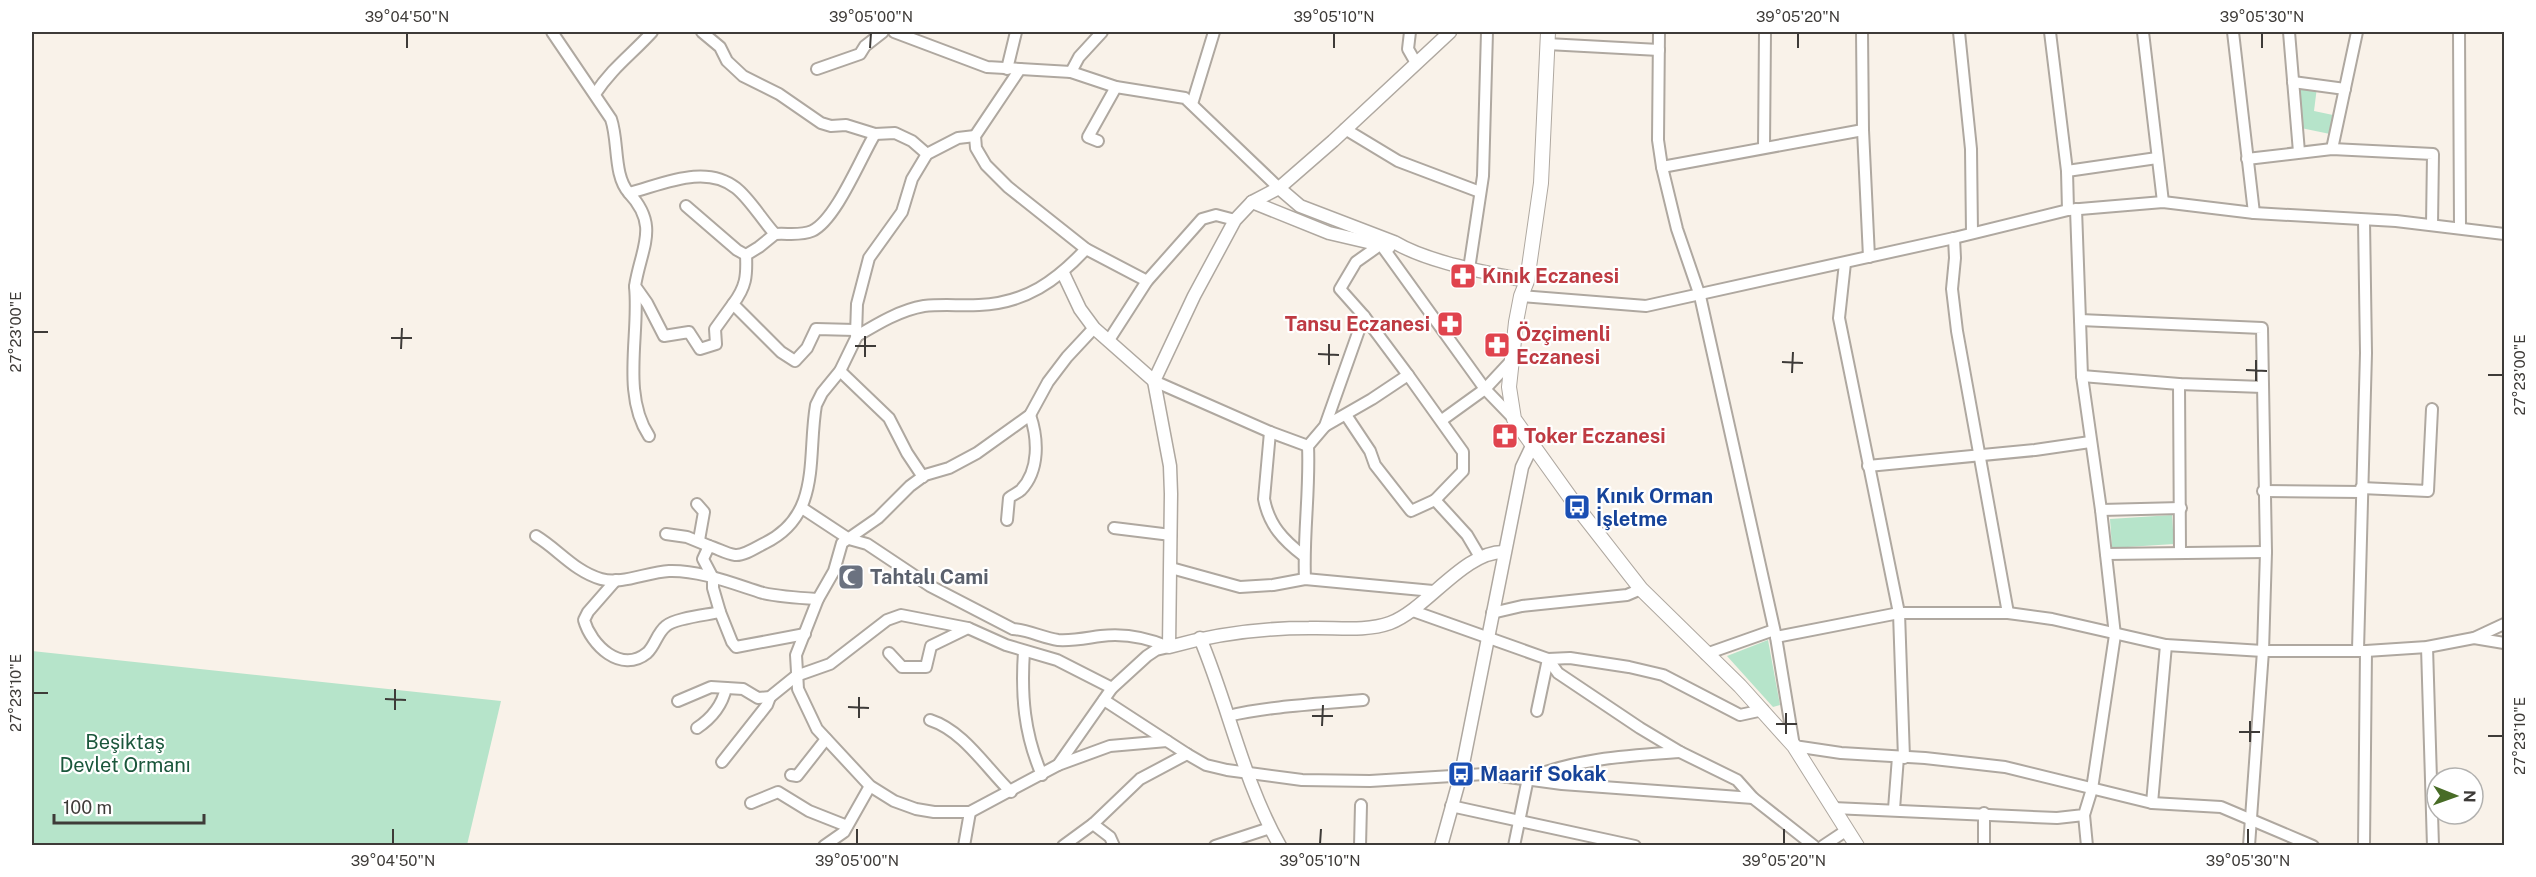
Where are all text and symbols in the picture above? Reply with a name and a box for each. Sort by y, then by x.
text: 39°04'50"N [365,8,449,25]
text: 39°05'00"N [829,8,913,25]
text: 39°05'10"N [1293,8,1375,25]
text: 39°05'20"N [1756,8,1840,25]
text: 39°05'30"N [2220,8,2304,25]
pharmacy icon: Kınık Eczanesi [1448,261,1478,291]
place label: Kınık Eczanesi [1482,264,1619,288]
text: 27°23'00"E [7,292,24,372]
pharmacy icon: Tansu Eczanesi [1435,309,1465,339]
place label: Tansu Eczanesi [1285,312,1430,336]
place label: Özçimenli Eczanesi [1516,321,1610,369]
pharmacy icon: Özçimenli Eczanesi [1482,330,1512,360]
text: 27°23'00"E [2511,335,2528,415]
pharmacy icon: Toker Eczanesi [1490,421,1520,451]
place label: Toker Eczanesi [1524,424,1666,448]
place label: Kınık Orman İşletme [1596,484,1713,531]
bus stop icon: Kınık Orman İşletme [1562,492,1592,522]
mosque icon: Tahtalı Cami [836,562,866,592]
place label: Tahtalı Cami [870,565,989,589]
text: 27°23'10"E [7,654,24,732]
text: 27°23'10"E [2511,697,2528,775]
park label: Beşiktaş Devlet Ormanı [59,730,191,777]
bus stop icon: Maarif Sokak [1446,759,1476,789]
place label: Maarif Sokak [1480,762,1607,786]
north arrow [2425,766,2485,826]
scale bar [54,787,204,825]
text: N [2460,790,2479,803]
text: 100 m [63,797,112,818]
text: 39°04'50"N [351,852,435,869]
text: 39°05'00"N [815,852,899,869]
text: 39°05'10"N [1279,852,1361,869]
text: 39°05'20"N [1742,852,1826,869]
text: 39°05'30"N [2206,852,2290,869]

